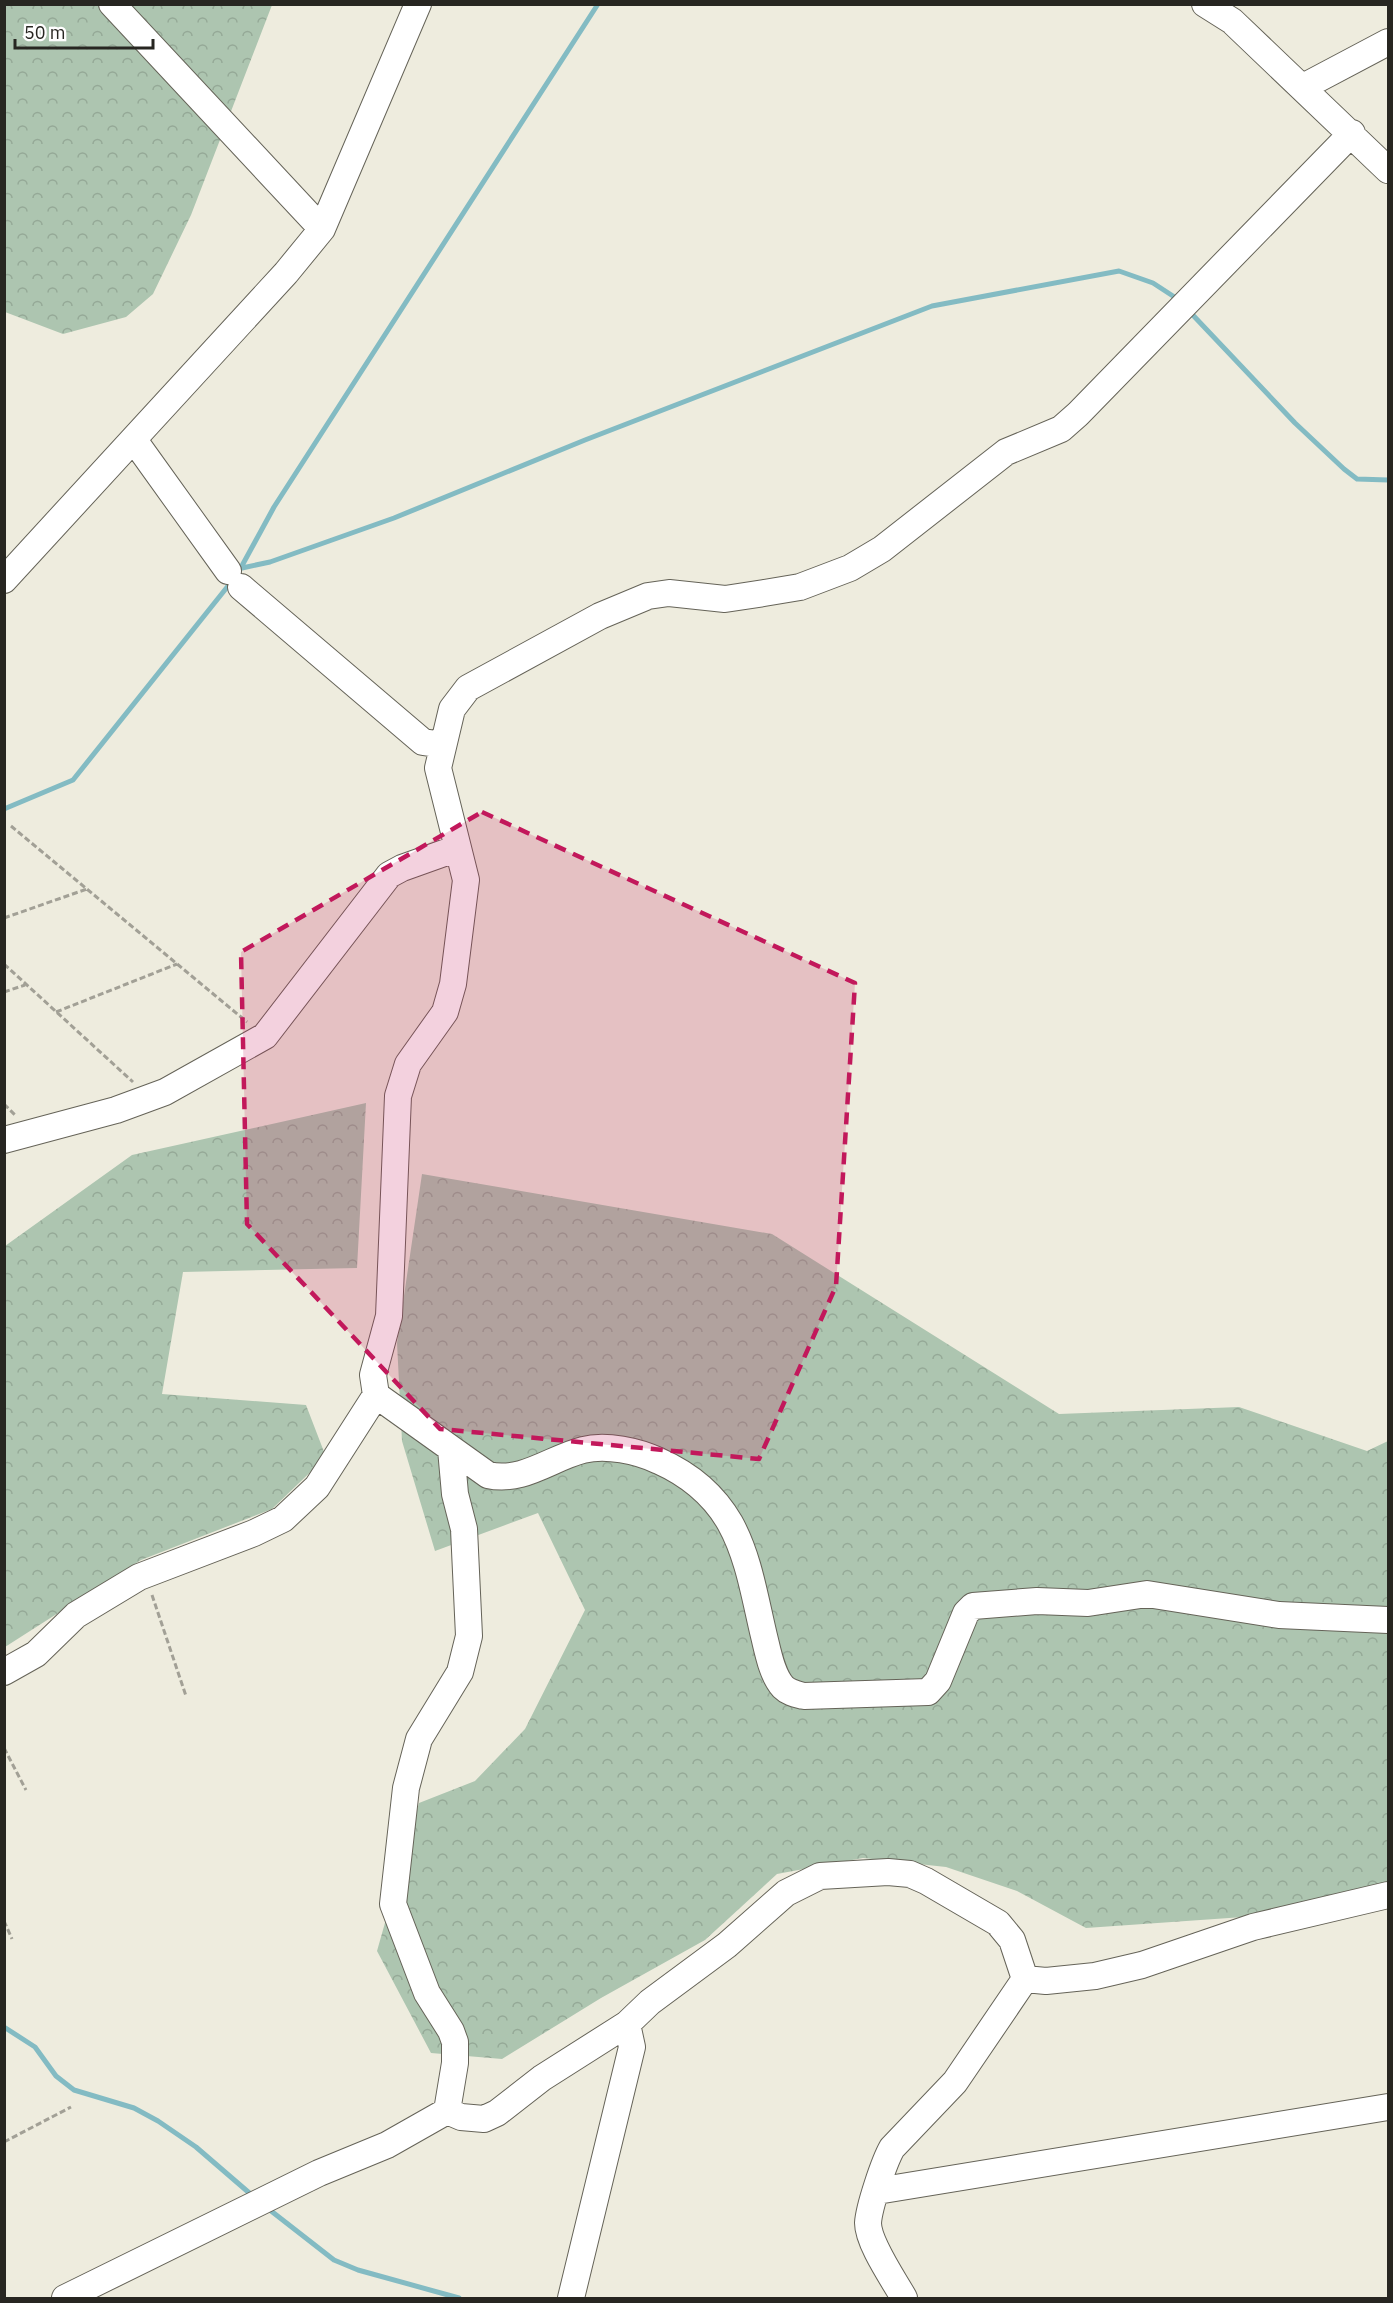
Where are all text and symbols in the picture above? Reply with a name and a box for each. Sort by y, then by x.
scale bar [15,12,153,50]
text: 50 m [24,21,66,44]

